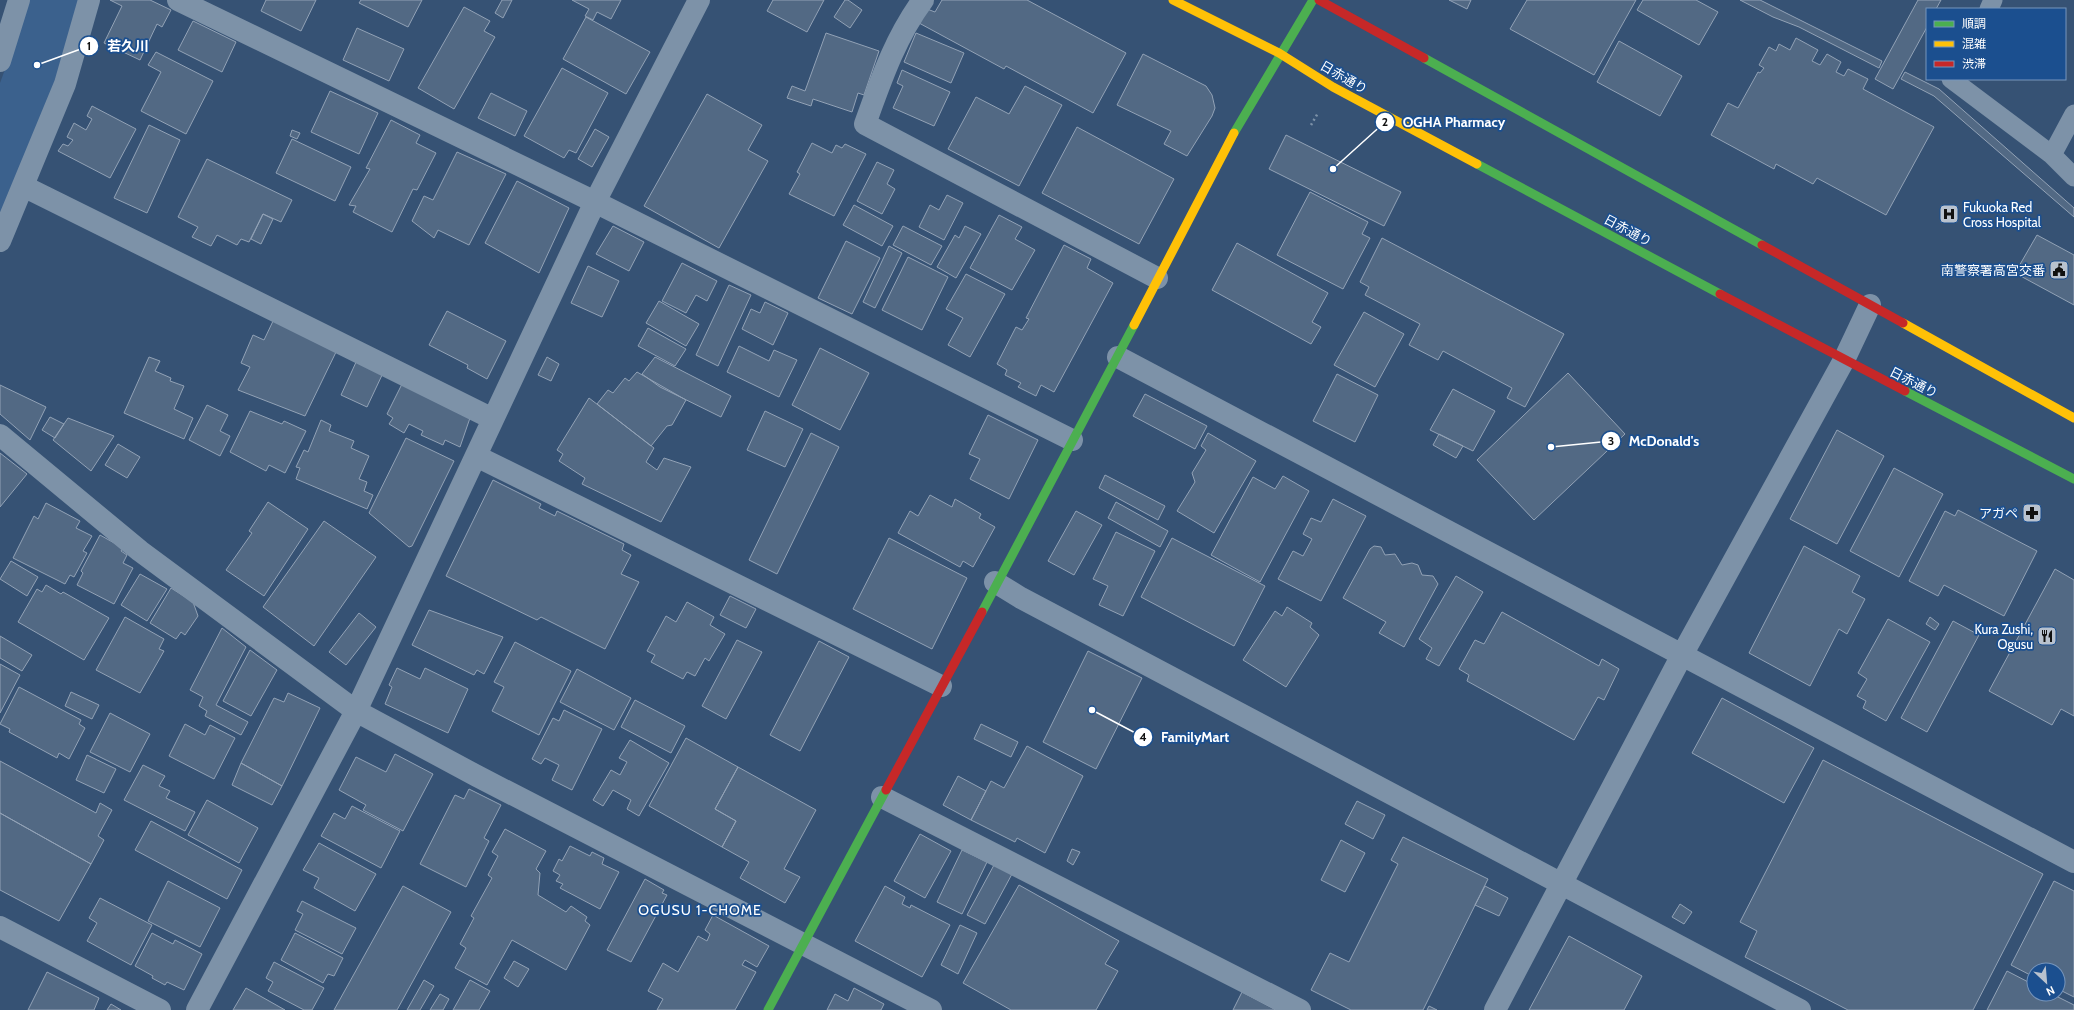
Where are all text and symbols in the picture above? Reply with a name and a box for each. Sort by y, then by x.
legend [1926,8,2066,80]
text: 順調 [1962,16,1986,31]
callout: 若久川 [79,33,157,59]
text: 混雑 [1962,36,1986,51]
text: 若久川 [107,37,149,55]
text: 1 [87,38,91,53]
text: 渋滞 [1962,56,1986,71]
street label: 日赤通り [1317,57,1371,97]
callout: OGHA Pharmacy [1375,109,1514,135]
text: OGHA Pharmacy [1403,113,1506,131]
text: 2 [1382,114,1388,129]
place label: Fukuoka Red Cross Hospital [1963,199,2041,230]
hospital icon: Fukuoka Red Cross Hospital [1938,203,1960,225]
street label: 日赤通り [1601,211,1655,249]
public building icon: 南警察署高宮交番 [2048,259,2070,281]
place label: 南警察署高宮交番 [1941,262,2045,278]
street label: 日赤通り [1887,363,1941,401]
callout: McDonald's [1601,428,1707,454]
text: McDonald's [1629,432,1699,450]
text: 3 [1608,433,1614,448]
pharmacy icon: アガペ [2021,502,2043,524]
place label: アガペ [1979,505,2018,521]
place label: Kura Zushi, Ogusu [1974,621,2033,652]
restaurant icon: Kura Zushi, Ogusu [2036,625,2058,647]
callout: FamilyMart [1133,724,1237,750]
text: FamilyMart [1161,728,1229,746]
text: 4 [1139,729,1147,744]
district label: OGUSU 1-CHOME [638,901,762,919]
north arrow [2026,962,2066,1002]
text: N [2044,983,2057,999]

